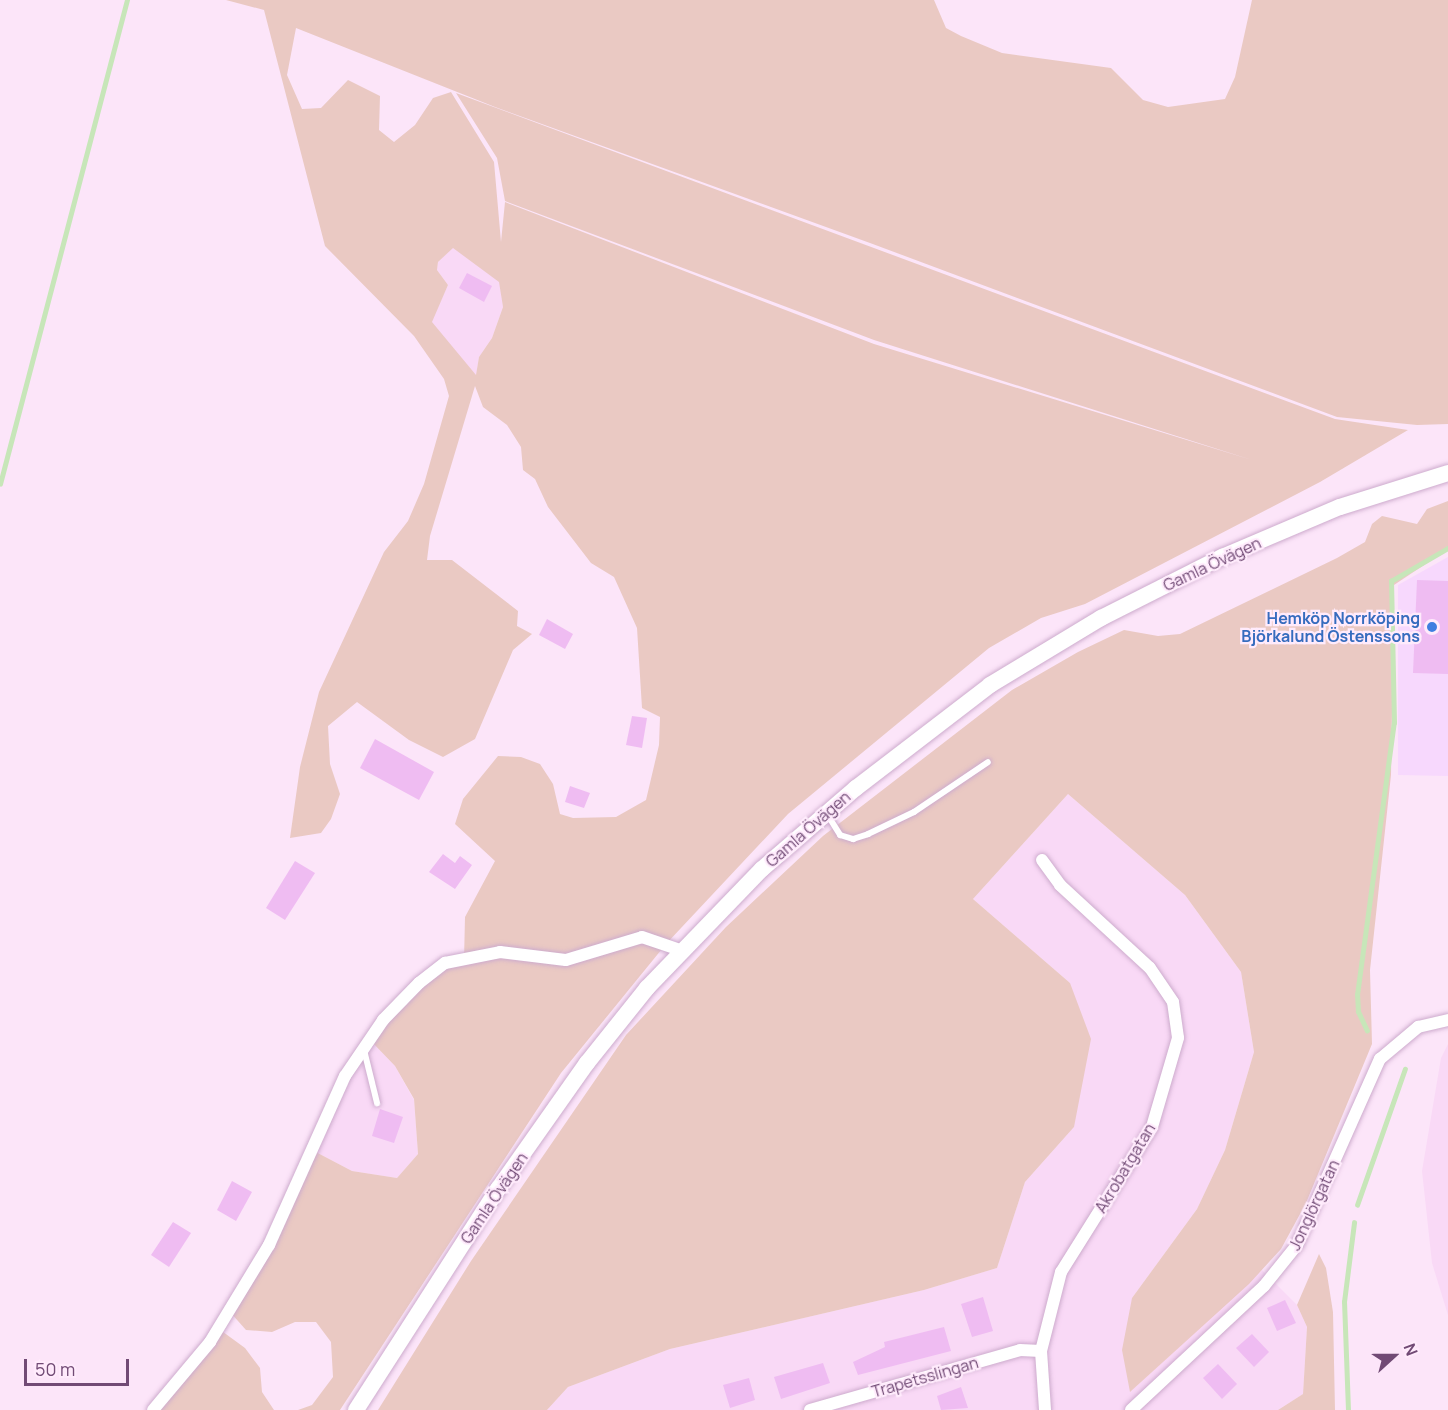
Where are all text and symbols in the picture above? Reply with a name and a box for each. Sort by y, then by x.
street label: Gamla Övägen [1160,533,1264,595]
place label: Hemköp Norrköping Björkalund Östenssons [1241,608,1420,646]
marker: Hemköp Norrköping Björkalund Östenssons [1425,620,1439,634]
street label: Gamla Övägen [762,787,854,871]
street label: Akrobatgatan [1091,1120,1159,1216]
street label: Gamla Övägen [456,1149,532,1247]
street label: Jonglörgatan [1285,1157,1343,1253]
north arrow [1364,1326,1424,1386]
text: N [1398,1340,1423,1359]
scale bar [27,1347,132,1385]
street label: Trapetsslingan [870,1353,980,1401]
text: 50 m [35,1357,75,1381]

